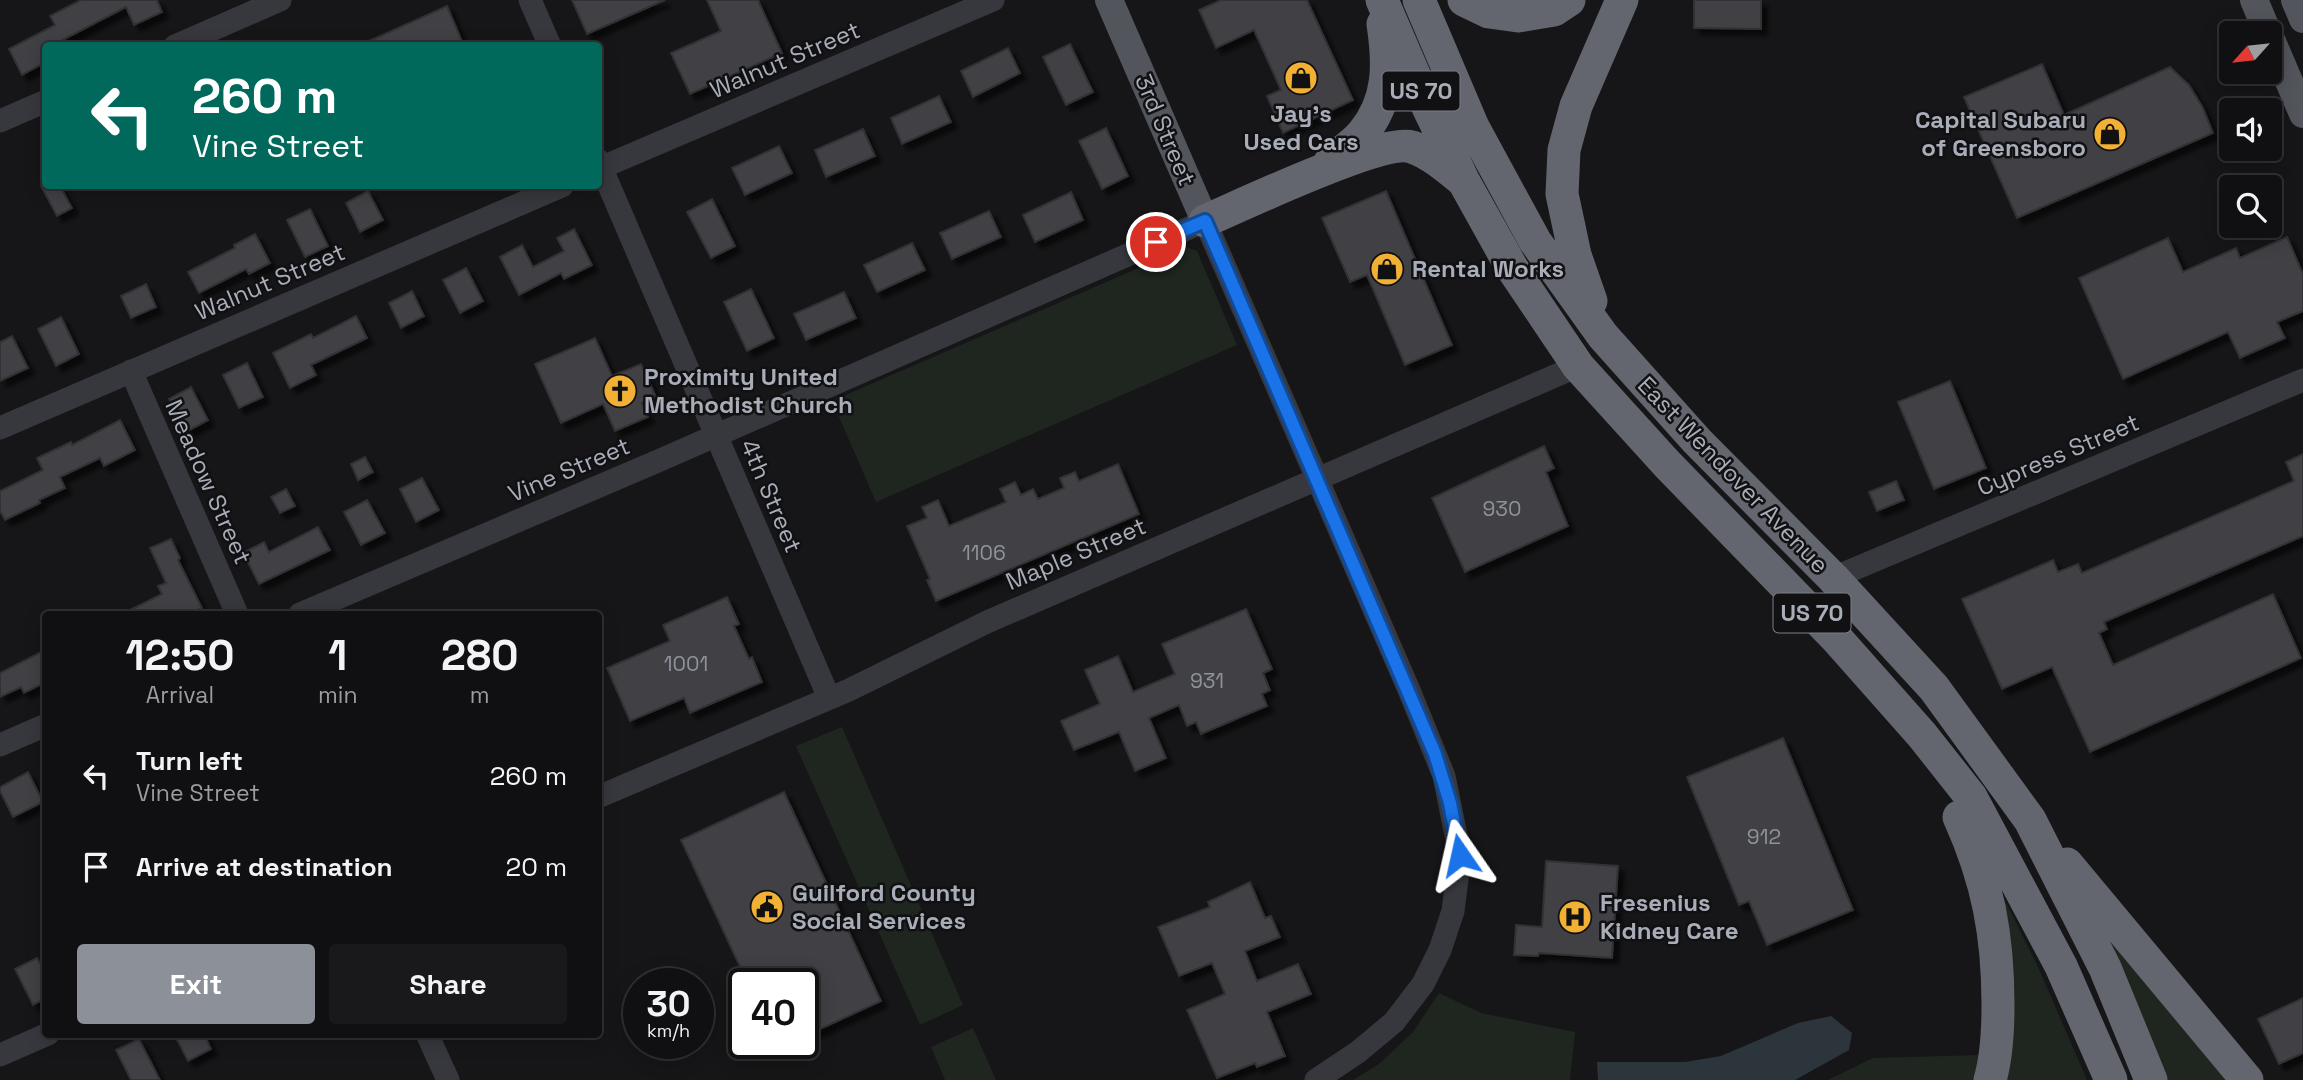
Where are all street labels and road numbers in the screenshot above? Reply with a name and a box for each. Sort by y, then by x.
street label: Walnut Street [705,14,865,105]
street label: 3rd Street [1128,69,1203,190]
road number: US 70 [1382,72,1460,110]
street label: Walnut Street [190,236,350,327]
street label: East Wendover Avenue [1631,370,1836,580]
street label: Meadow Street [158,395,259,569]
street label: Cypress Street [1972,406,2144,503]
street label: Vine Street [503,430,634,509]
street label: 4th Street [734,434,809,557]
street label: Maple Street [1001,510,1151,597]
road number: US 70 [1773,594,1850,632]

